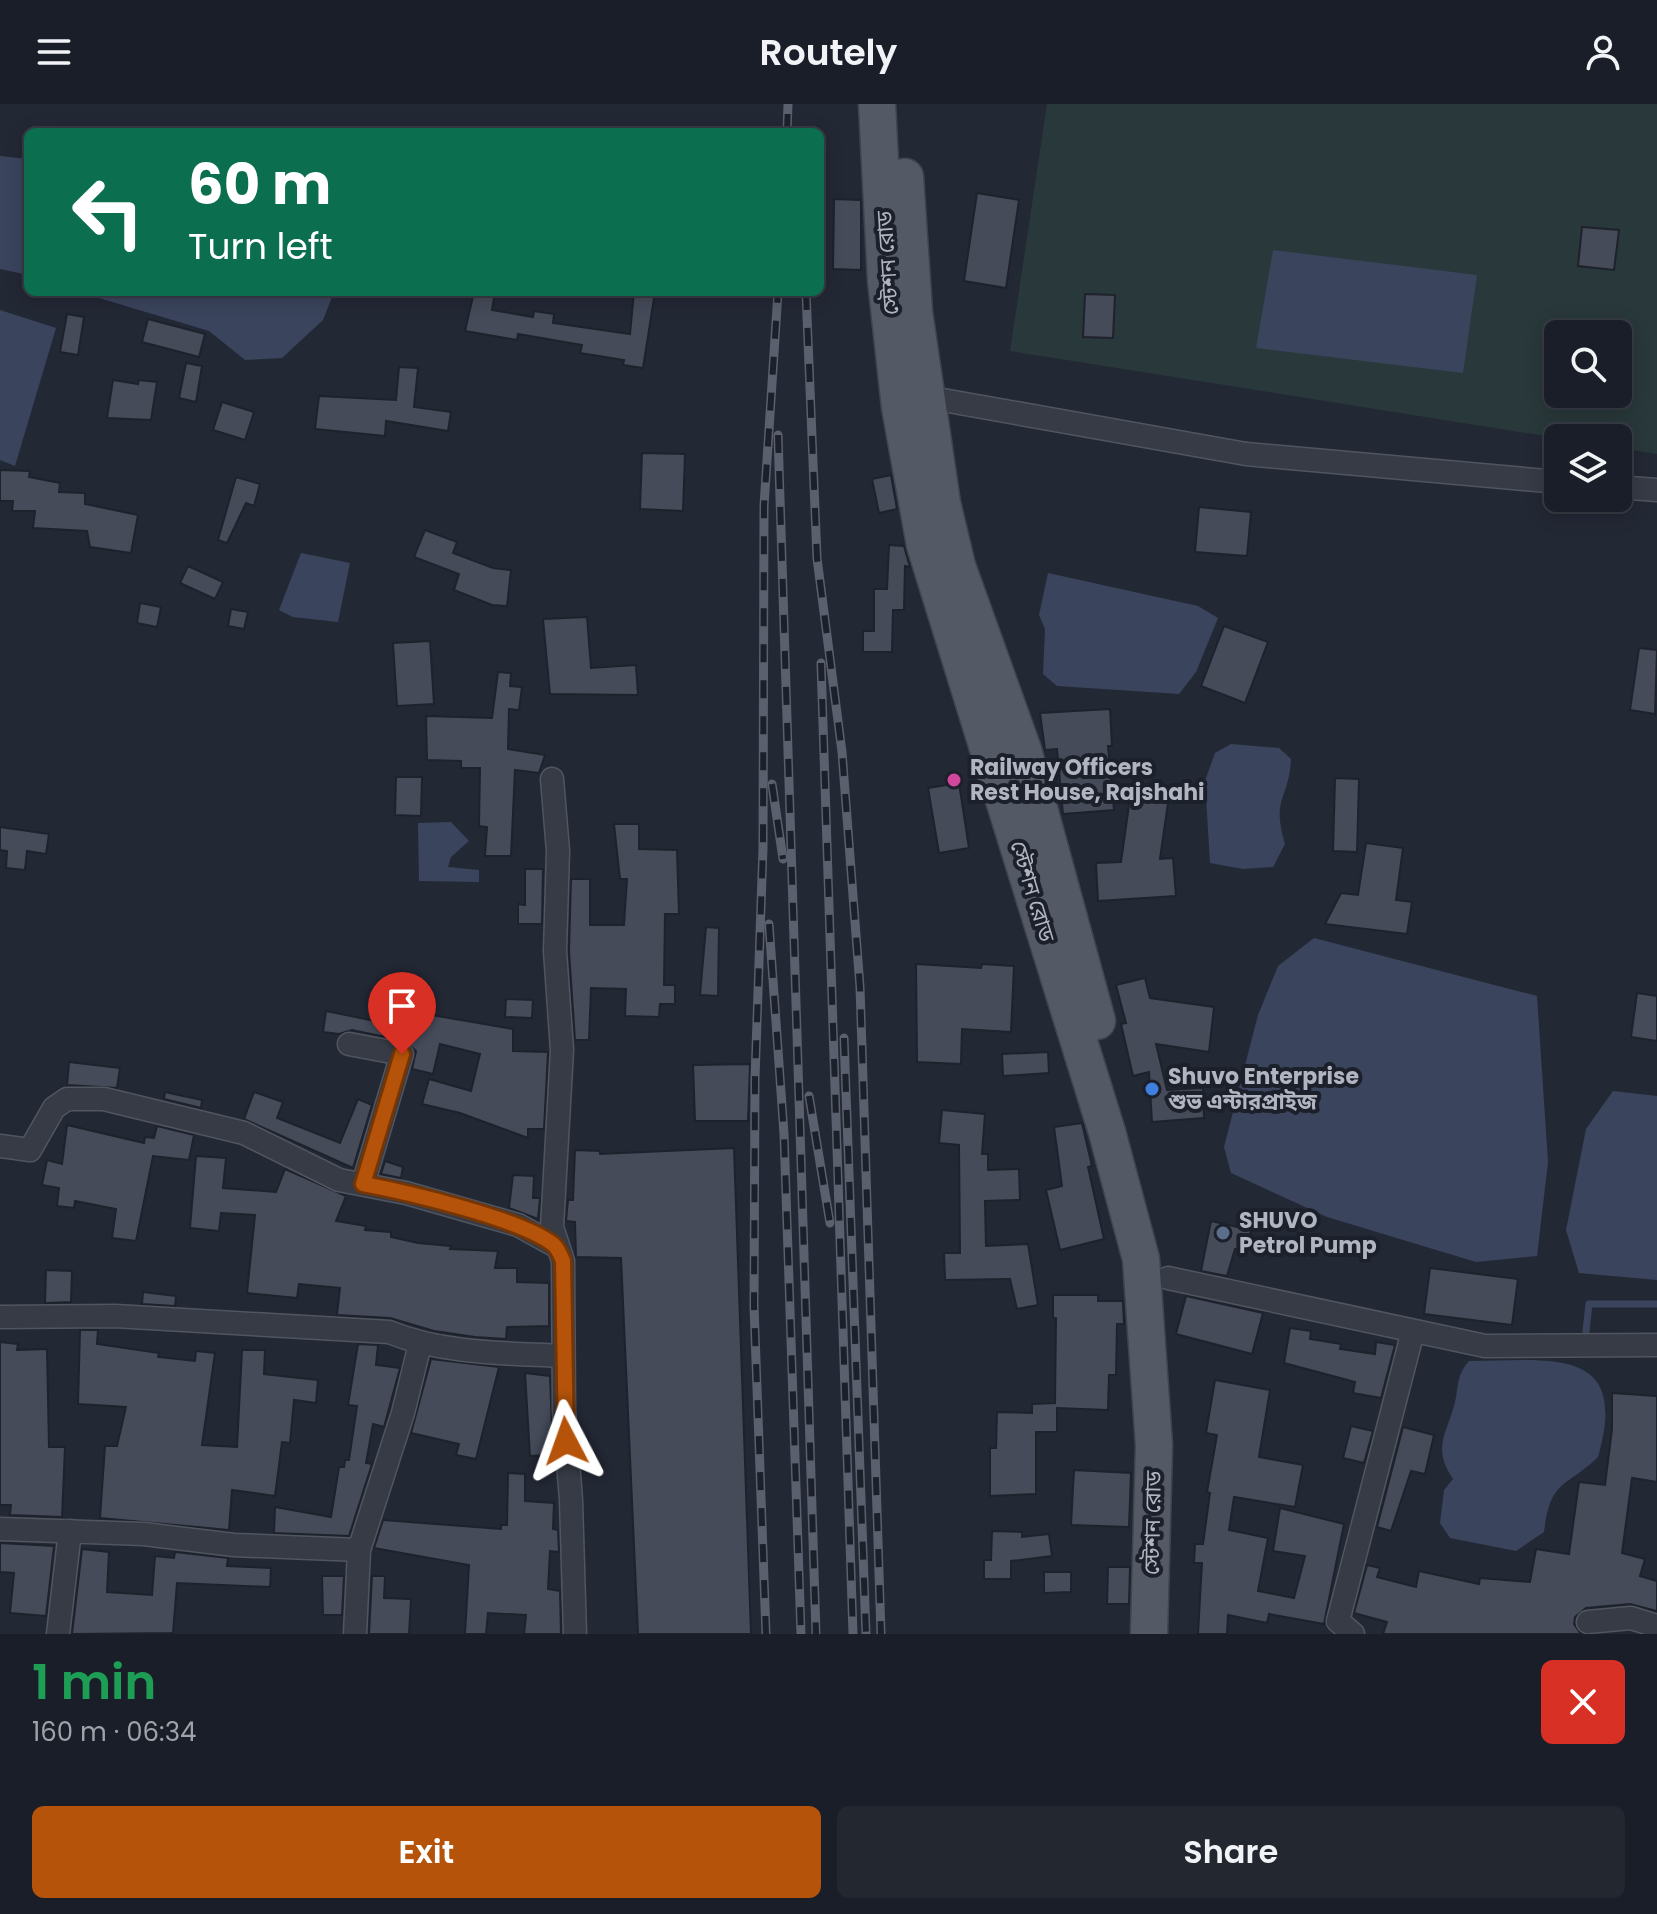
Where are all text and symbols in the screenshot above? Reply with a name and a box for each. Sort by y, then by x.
text: Routely [760,27,897,78]
icon: menu [32,30,76,74]
icon: person [1581,30,1625,74]
text: 60 m [188,145,331,224]
icon: left [56,160,160,264]
street label: স্টেশন রোড [868,209,907,316]
text: Turn left [188,221,333,272]
map controls [1544,320,1632,512]
button: search [1544,320,1632,408]
button: layers [1544,424,1632,512]
place label: Railway Officers Rest House, Rajshahi [970,752,1205,808]
marker: Railway Officers Rest House, Rajshahi [945,771,963,789]
street label: স্টেশন রোড [1002,837,1063,946]
pin [368,972,436,1054]
icon: arrive [380,984,424,1028]
place label: Shuvo Enterprise শুভ এন্টারপ্রাইজ [1168,1061,1359,1117]
marker: Shuvo Enterprise শুভ এন্টারপ্রাইজ [1143,1080,1161,1098]
place label: SHUVO Petrol Pump [1239,1205,1377,1261]
marker: SHUVO Petrol Pump [1214,1224,1232,1242]
position arrow [524,1399,608,1483]
street label: স্টেশন রোড [1136,1470,1169,1576]
text: 1 min [32,1649,156,1716]
button: close [1541,1660,1625,1744]
text: 160 m · 06:34 [32,1714,196,1750]
button: Exit [32,1806,821,1898]
button: Share [837,1806,1625,1898]

